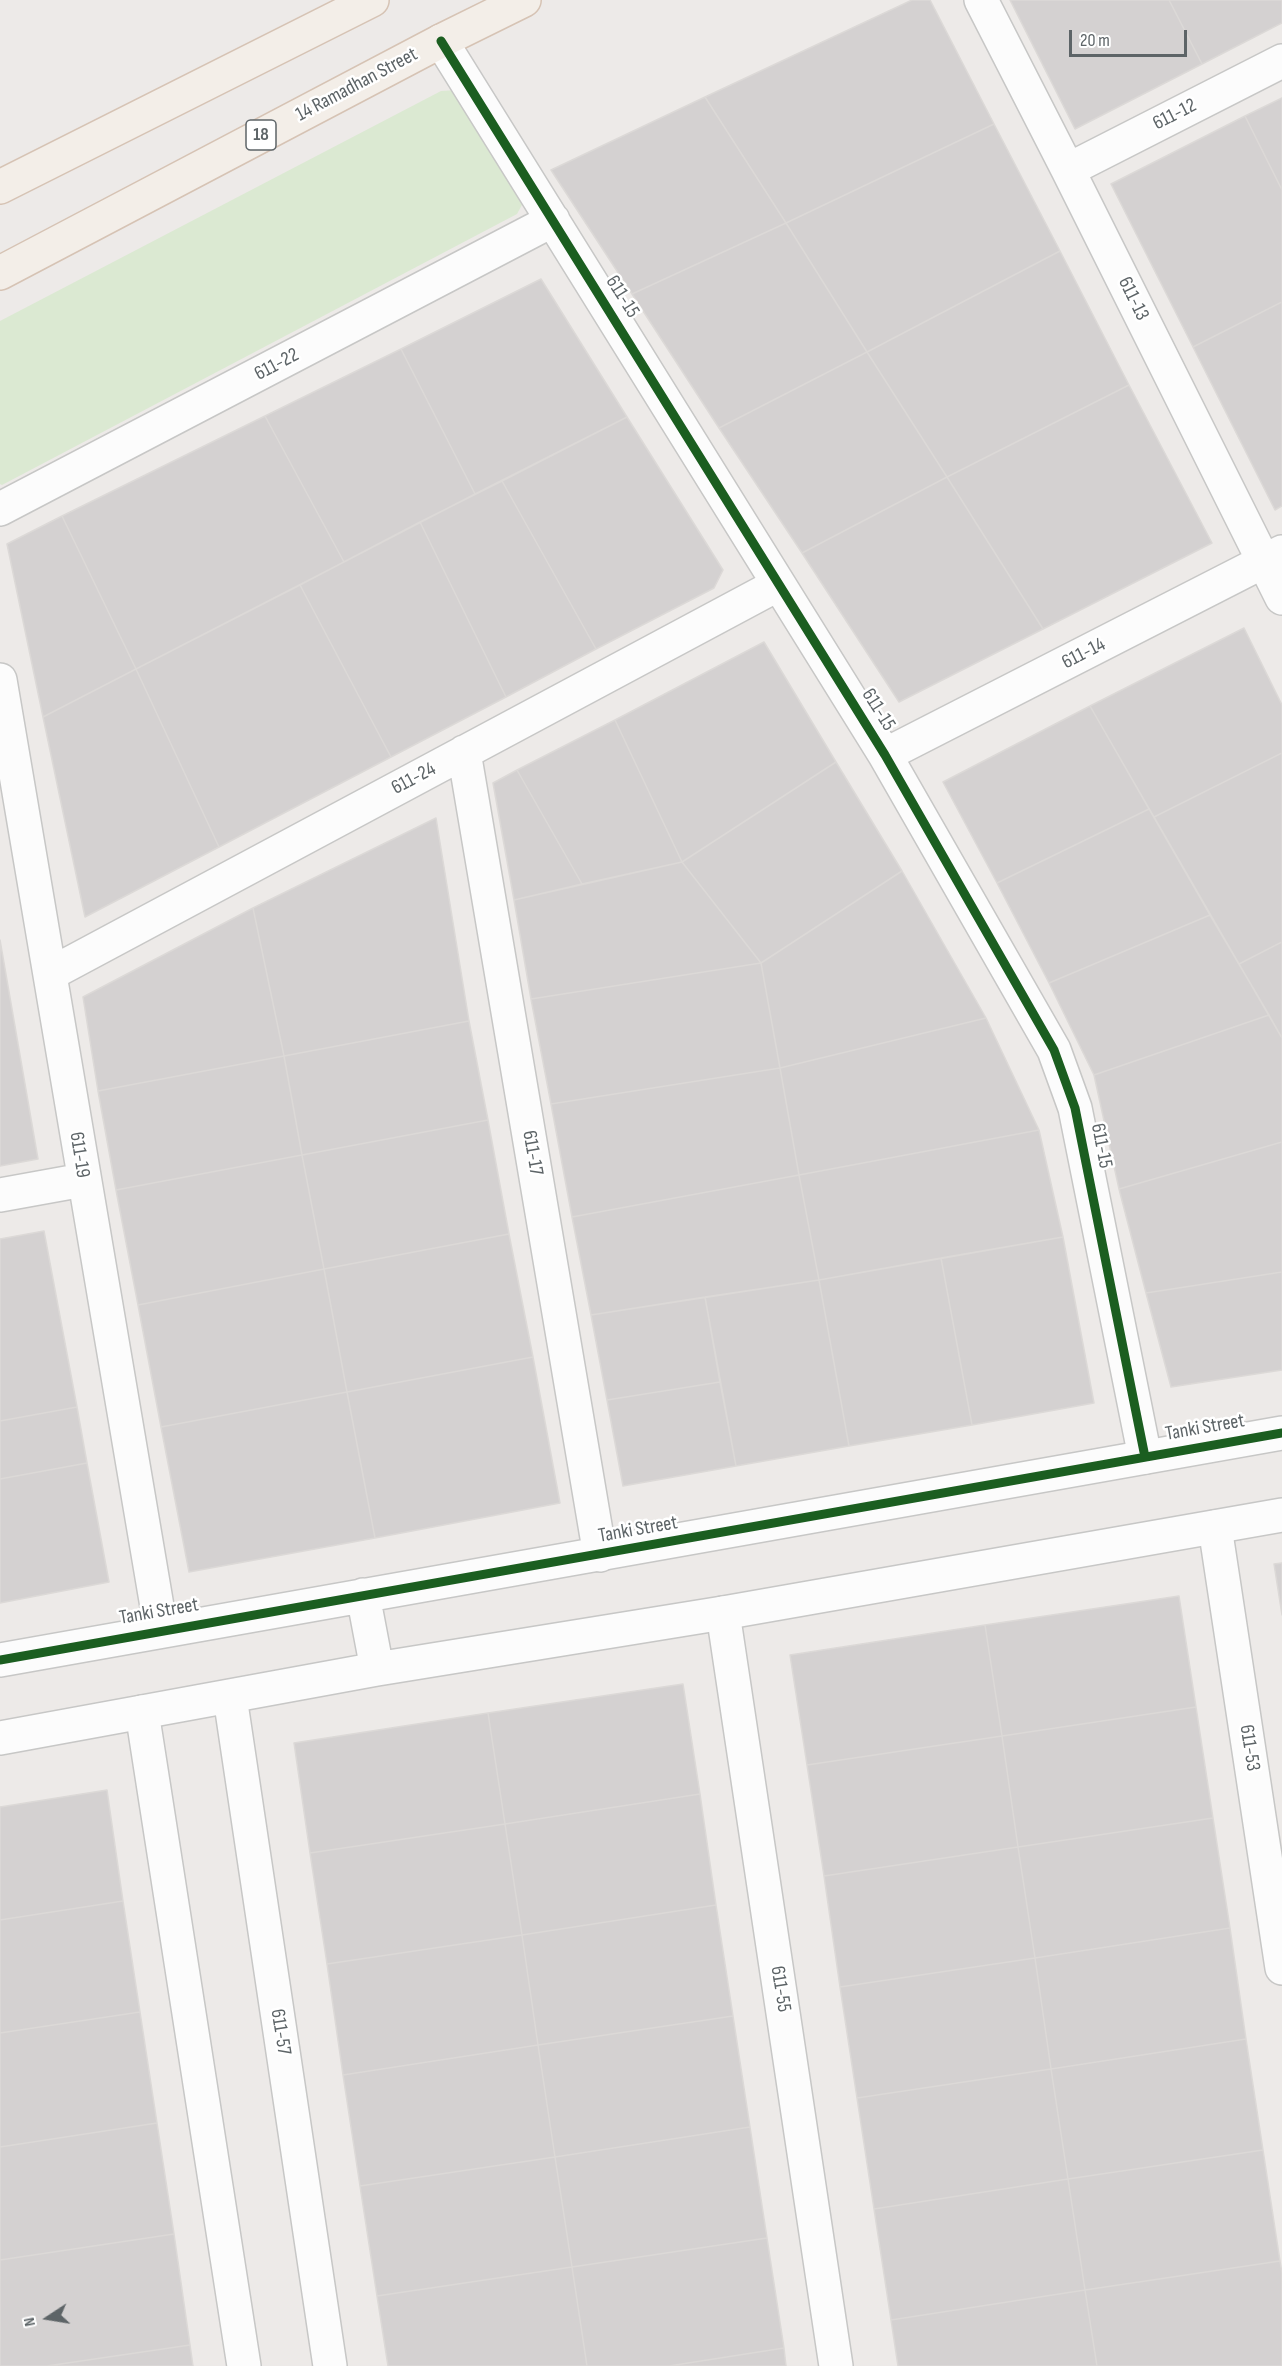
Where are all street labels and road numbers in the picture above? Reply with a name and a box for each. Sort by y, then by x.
street label: 14 Ramadhan Street [292,43,422,127]
street label: 611-12 [1149,94,1201,136]
road number: 18 [246,120,276,150]
street label: 611-15 [600,272,644,322]
street label: 611-13 [1112,273,1154,325]
street label: 611-22 [251,343,303,387]
street label: 611-14 [1058,633,1110,675]
street label: 611-15 [856,685,900,735]
street label: 611-24 [388,757,440,801]
street label: 611-15 [1085,1122,1117,1170]
street label: 611-17 [516,1129,548,1177]
street label: 611-19 [64,1130,94,1180]
street label: Tanki Street [1164,1409,1246,1447]
street label: Tanki Street [597,1511,679,1549]
street label: Tanki Street [118,1593,200,1631]
street label: 611-53 [1234,1723,1264,1773]
street label: 611-55 [765,1964,795,2014]
street label: 611-57 [265,2007,295,2057]

